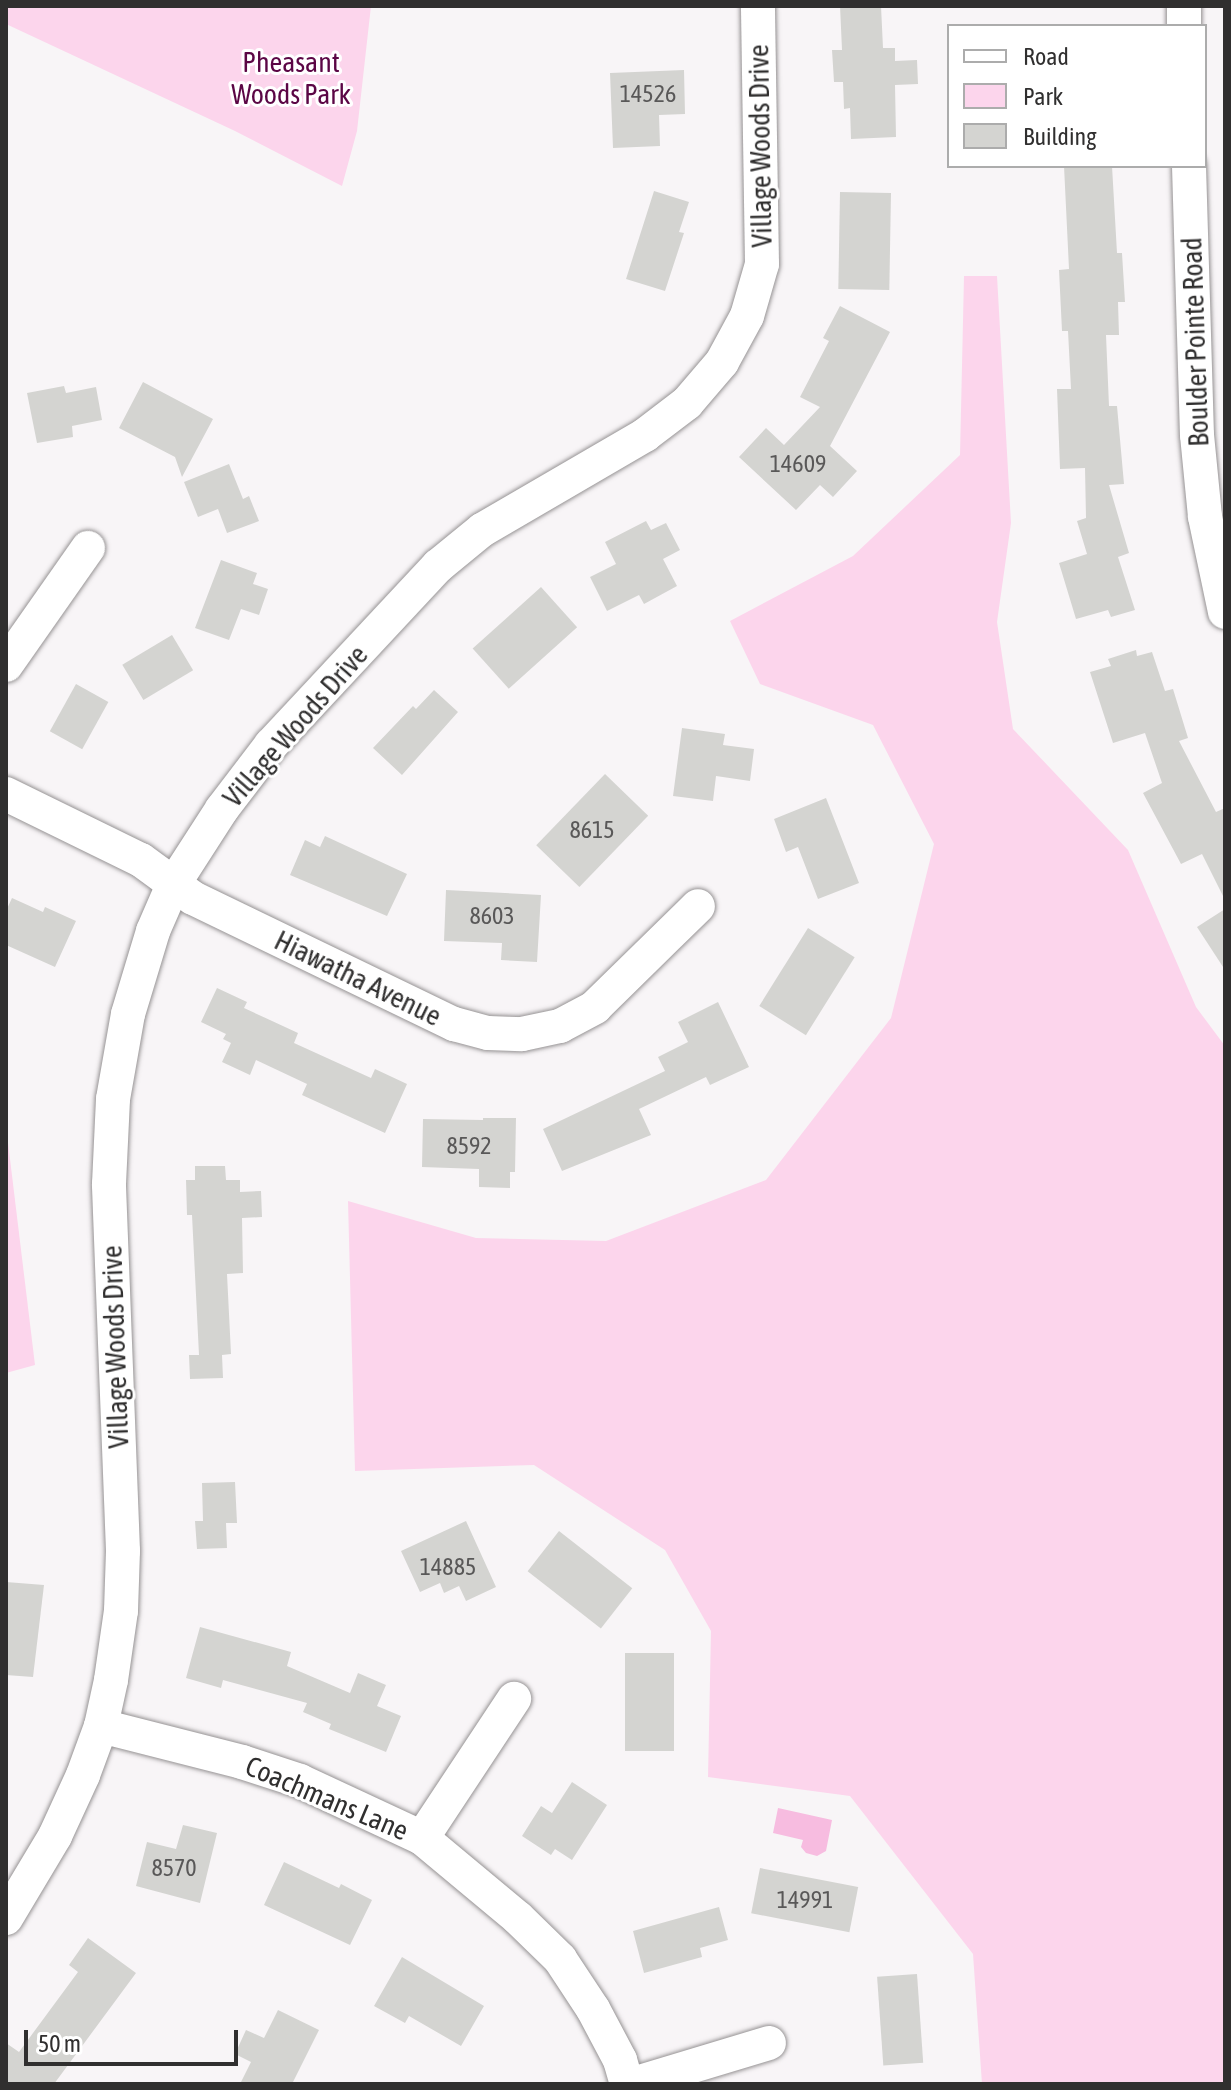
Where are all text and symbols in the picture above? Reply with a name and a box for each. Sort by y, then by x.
legend [947,24,1207,168]
text: Road [1023,43,1069,70]
street label: Village Woods Drive [741,44,779,248]
park label: Pheasant Woods Park [231,45,351,111]
house number: 14526 [620,80,676,108]
text: Park [1023,83,1063,110]
text: Building [1023,123,1096,150]
street label: Boulder Pointe Road [1175,237,1215,447]
house number: 14609 [770,450,826,478]
street label: Village Woods Drive [216,638,374,814]
house number: 8615 [569,816,615,844]
house number: 8603 [469,902,515,930]
street label: Hiawatha Avenue [269,923,447,1033]
house number: 8592 [446,1132,492,1160]
street label: Village Woods Drive [95,1245,135,1449]
house number: 14885 [420,1553,476,1581]
street label: Coachmans Lane [241,1749,413,1847]
house number: 8570 [151,1854,197,1882]
house number: 14991 [777,1886,833,1914]
scale bar [28,2014,242,2064]
text: 50 m [38,2030,81,2057]

